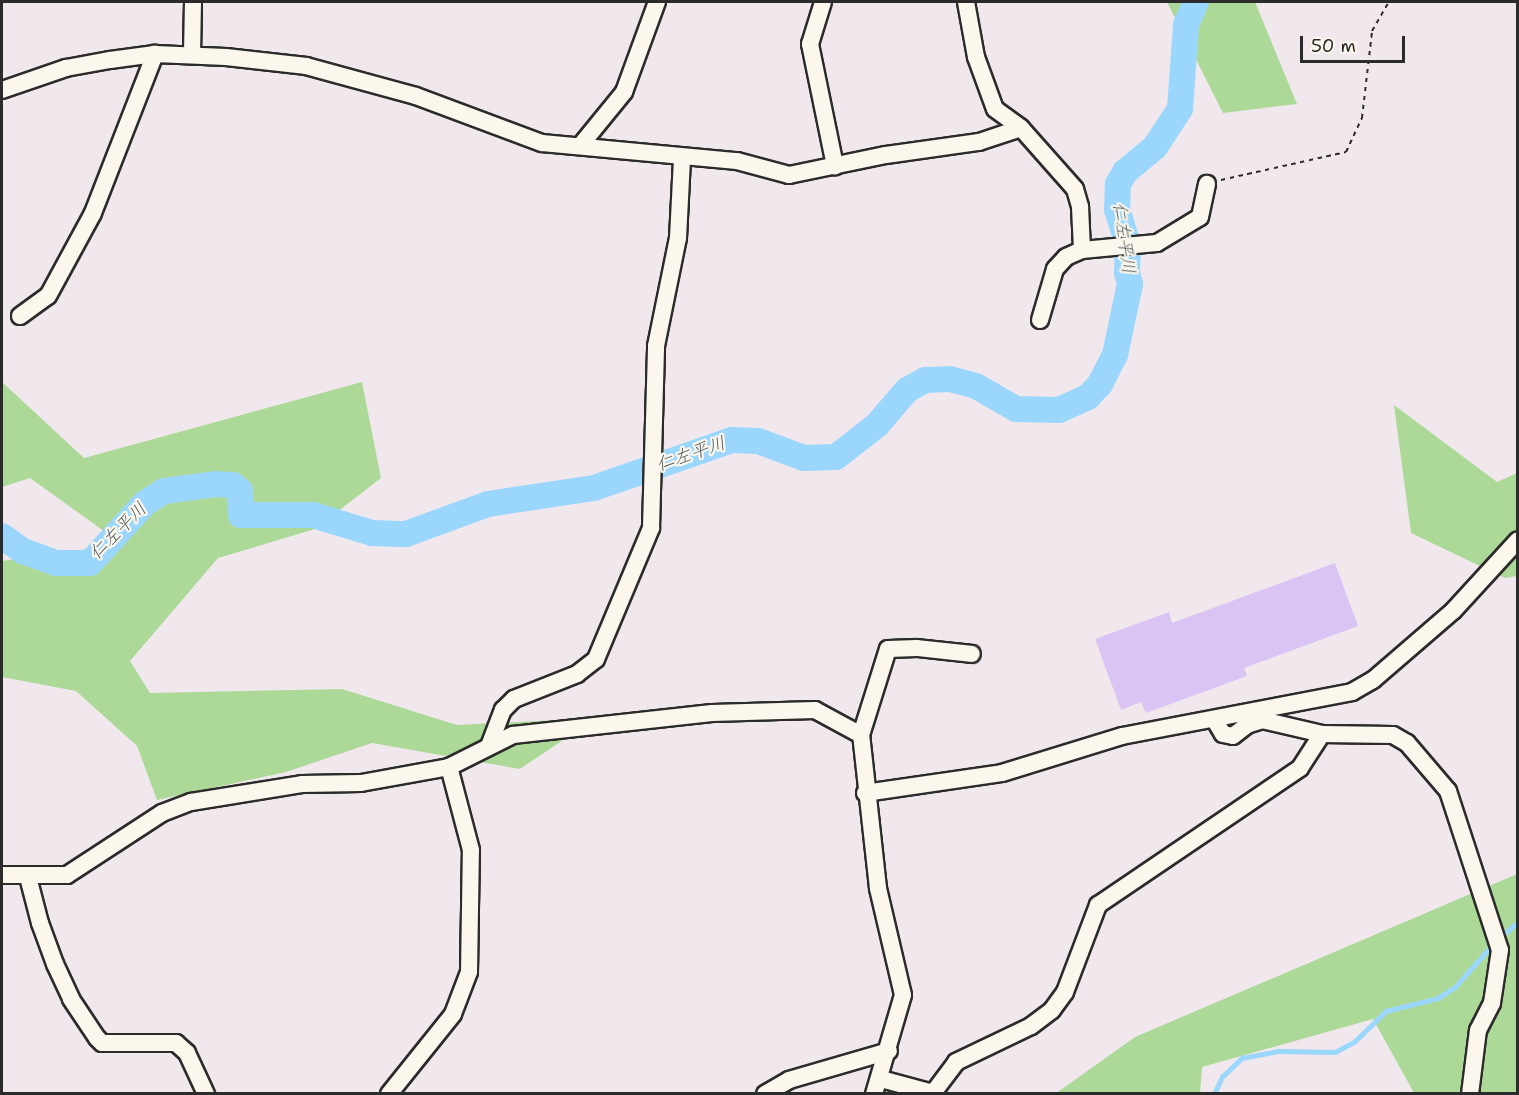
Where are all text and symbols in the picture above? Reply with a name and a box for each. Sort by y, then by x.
scale bar [1303,24,1408,62]
text: 50 m [1311,34,1356,58]
water label: 仁左平川 [1108,201,1140,275]
water label: 仁左平川 [653,432,729,476]
water label: 仁左平川 [85,498,151,564]

